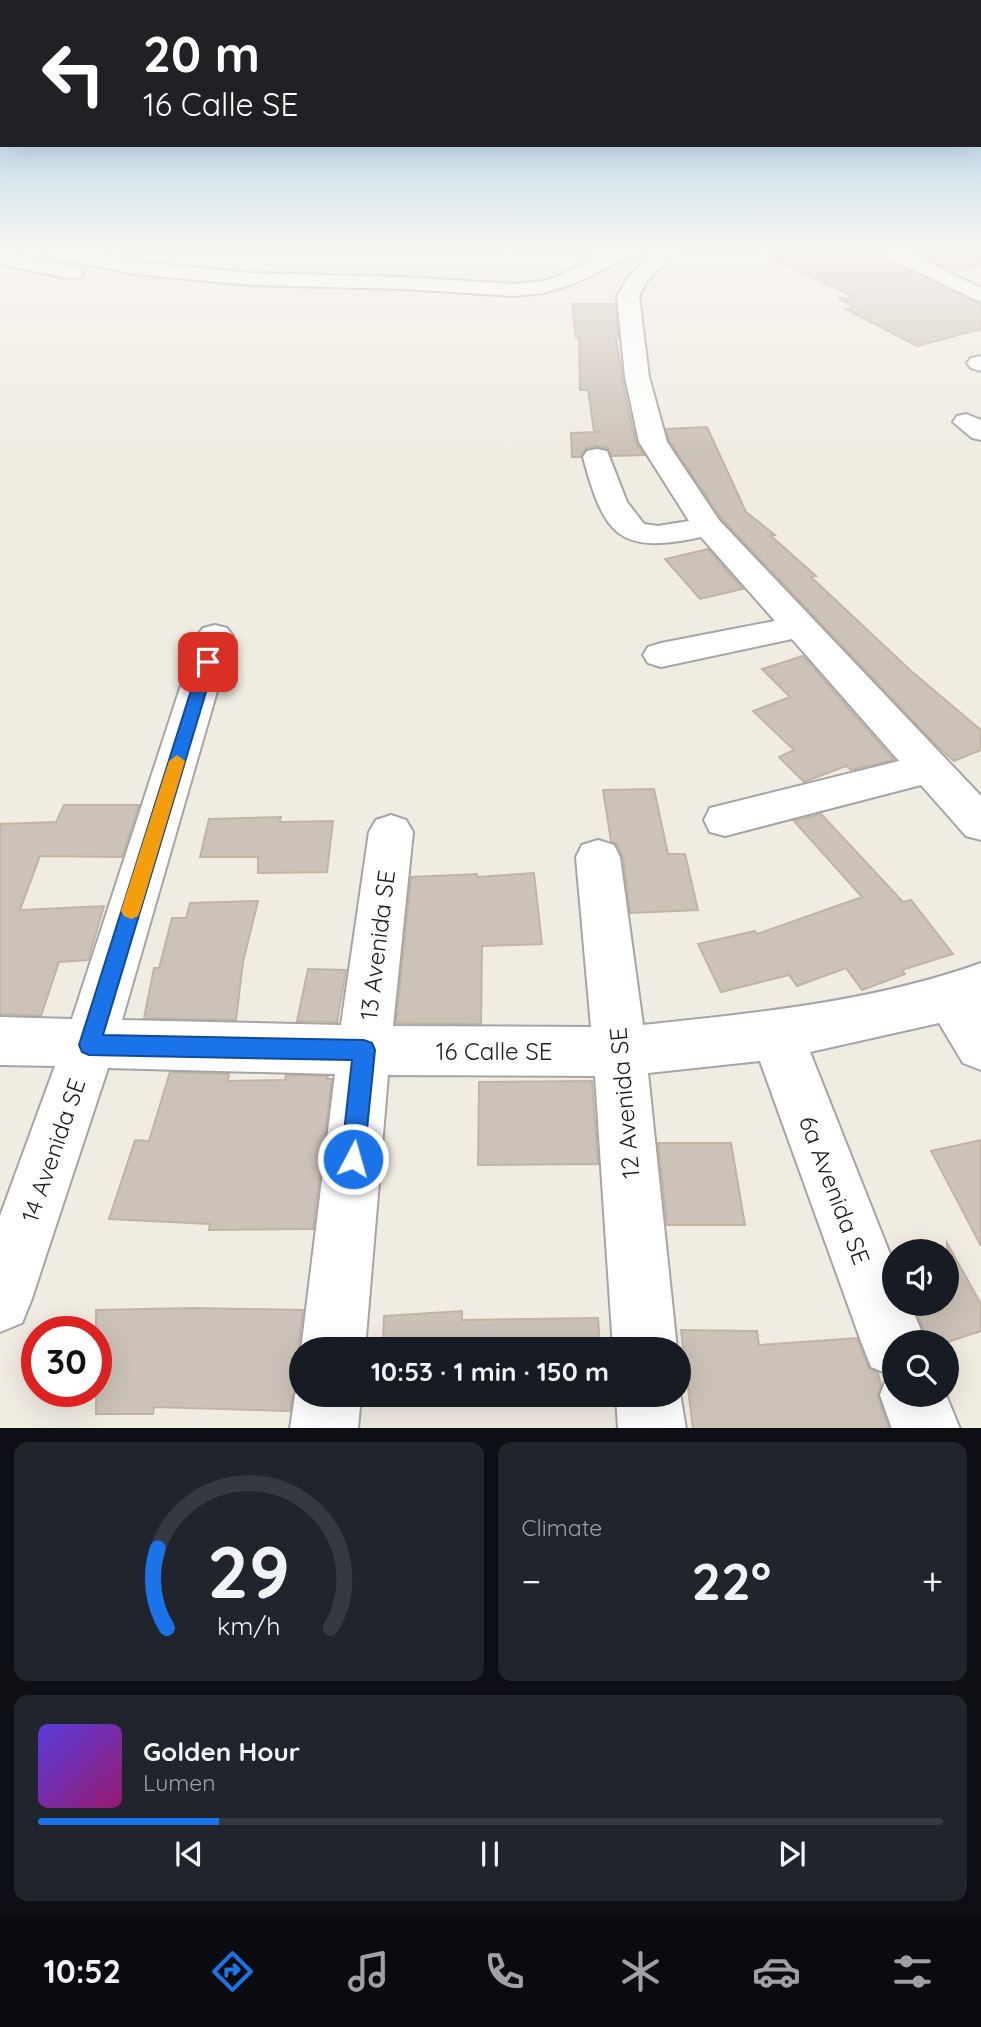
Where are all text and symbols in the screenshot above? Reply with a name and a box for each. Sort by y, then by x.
text: 20 m [143,23,260,84]
icon: left [28,28,119,119]
text: 16 Calle SE [143,84,298,124]
pin [178,632,238,692]
icon: arrive [189,643,227,681]
street label: 13 Avenida SE [353,868,401,1022]
street label: 12 Avenida SE [602,1026,646,1180]
street label: 16 Calle SE [436,1036,552,1066]
street label: 14 Avenida SE [14,1074,92,1226]
street label: 6a Avenida SE [793,1111,877,1269]
position arrow [316,1122,390,1196]
map controls [882,1239,959,1407]
button: sound [882,1239,959,1316]
speed limit sign: 30 [21,1316,112,1407]
button: search [882,1330,959,1407]
text: 10:53 · 1 min · 150 m [371,1355,609,1388]
text: Climate [522,1513,602,1542]
text: 29 [207,1525,290,1616]
text: 22° [692,1548,771,1613]
text: − [522,1557,541,1605]
text: + [922,1557,943,1605]
text: km/h [217,1609,280,1640]
text: Golden Hour [143,1735,300,1768]
text: Lumen [143,1768,216,1797]
icon: previous [170,1835,208,1873]
icon: pause [471,1835,509,1873]
icon: next [773,1835,811,1873]
icon: directions [208,1947,257,1996]
icon: music [344,1947,393,1996]
icon: phone [480,1947,529,1996]
icon: climate [616,1947,665,1996]
icon: car [752,1947,801,1996]
icon: filters [888,1947,937,1996]
text: 10:52 [44,1951,121,1991]

